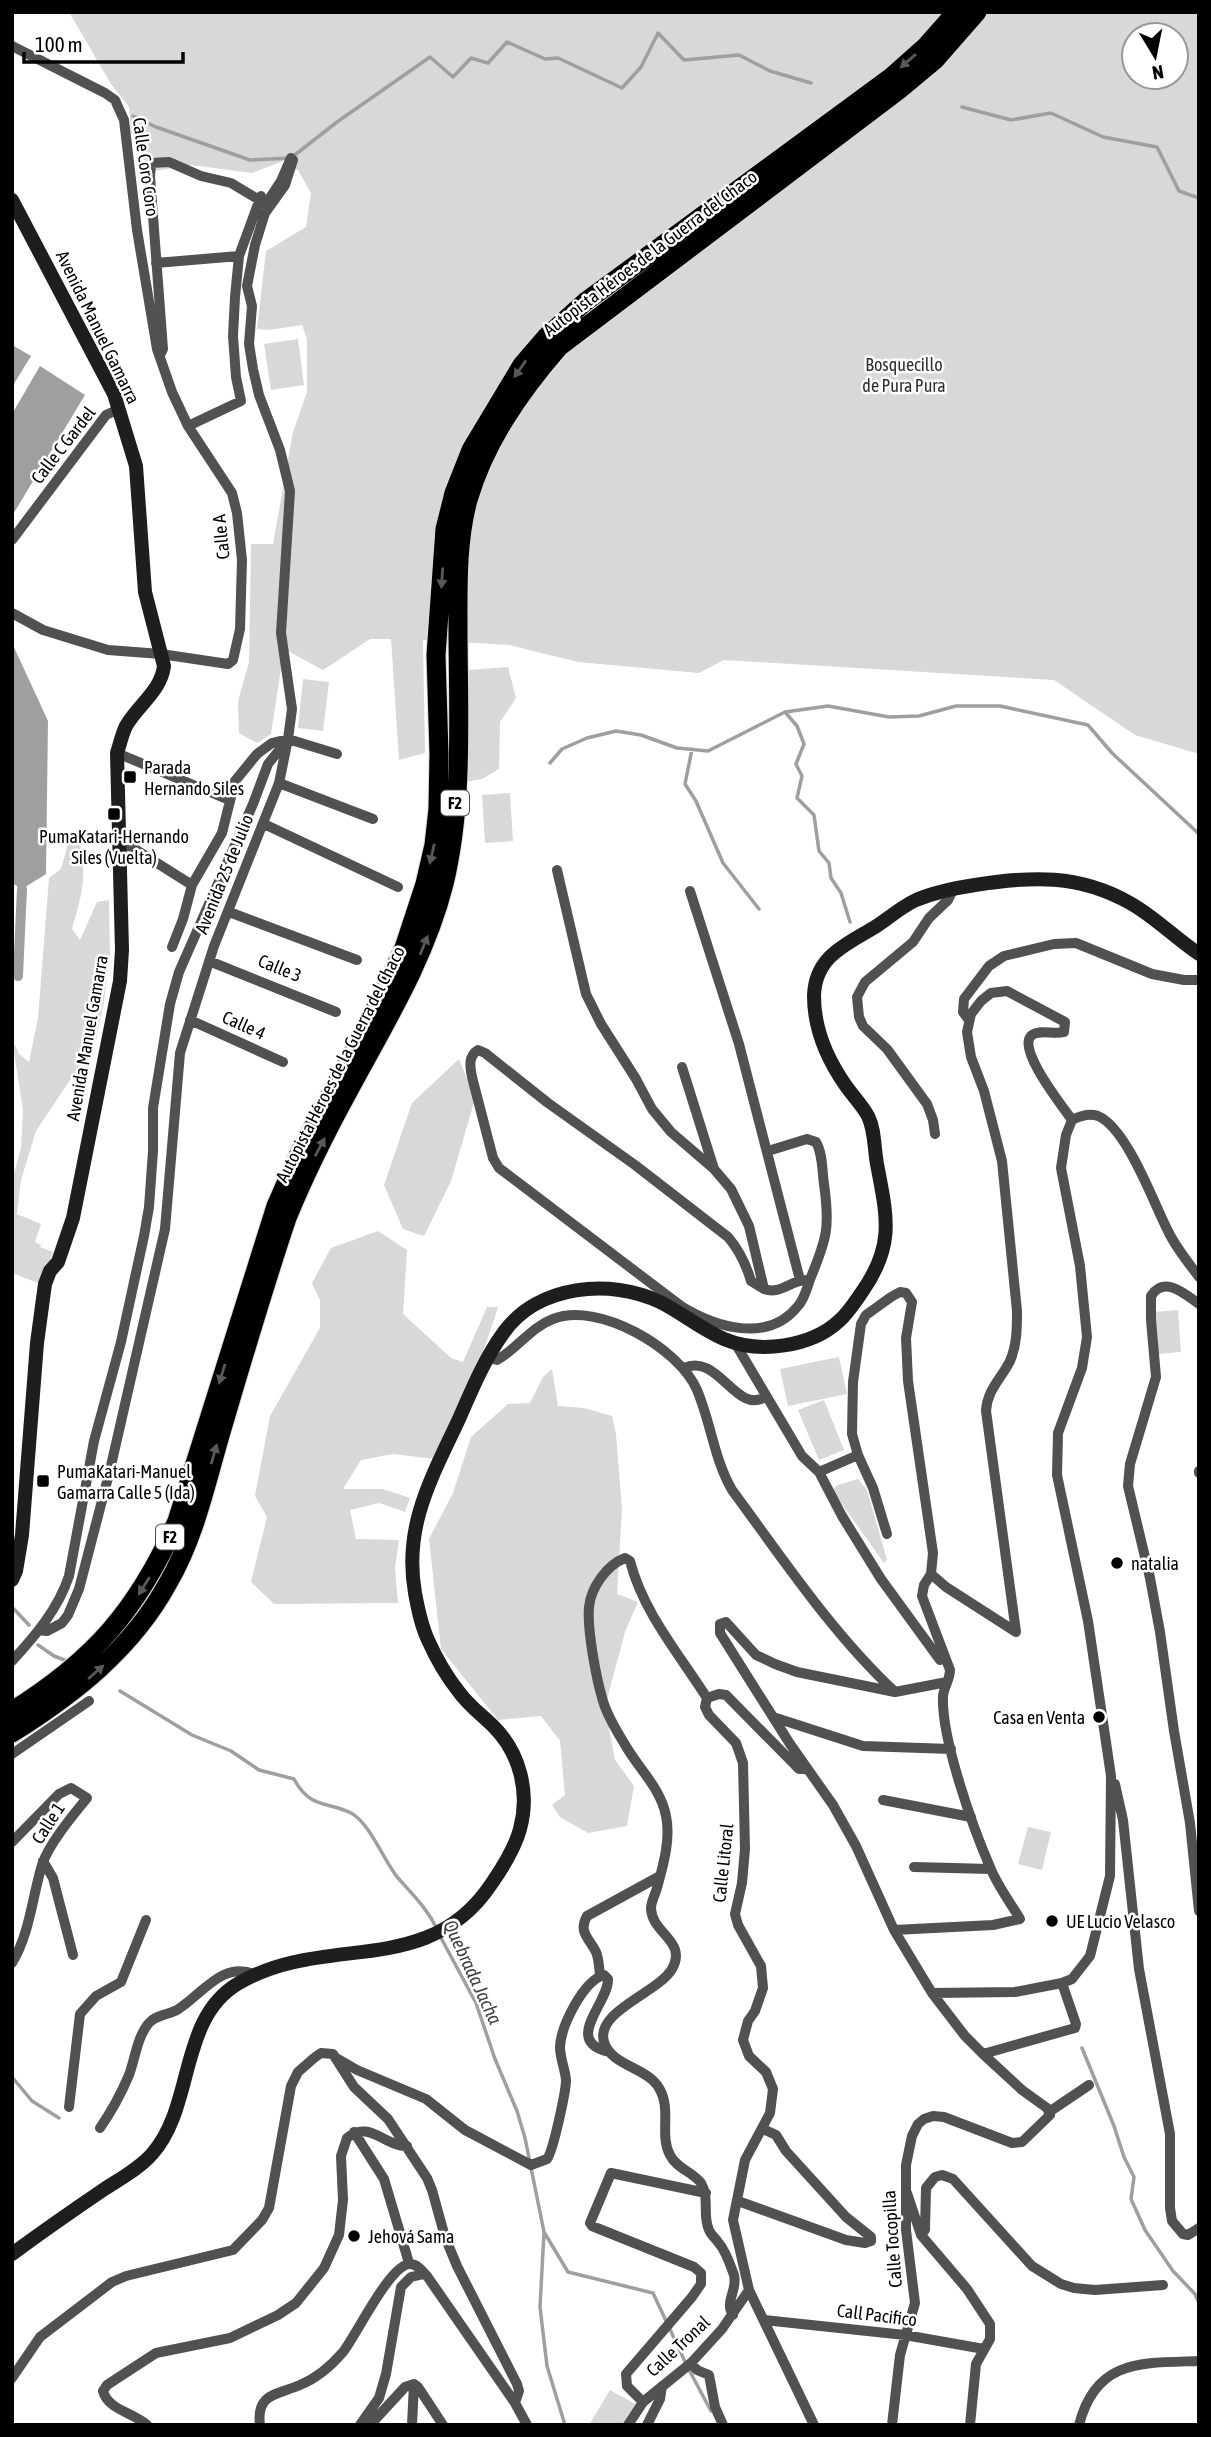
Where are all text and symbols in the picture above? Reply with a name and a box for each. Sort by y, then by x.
scale bar [24,21,184,65]
north arrow [1120,21,1190,91]
text: 100 m [35,32,83,56]
one-way arrow [900,53,917,69]
text: N [1151,61,1165,85]
street label: Calle Coro Coro [129,116,163,218]
street label: Autopista Héroes de la Guerra del Chaco [539,166,761,340]
street label: Avenida Manuel Gamarra [52,247,144,407]
park label: Bosquecillo de Pura Pura [862,354,946,396]
one-way arrow [513,360,527,378]
street label: Calle C Gardel [26,402,100,488]
street label: Calle A [208,513,234,561]
one-way arrow [436,568,447,590]
place label: Parada Hernando Siles [144,757,244,799]
marker: Parada Hernando Siles [122,769,138,785]
road number: F2 [441,790,469,816]
marker: PumaKatari-Hernando Siles (Vuelta) [106,806,122,822]
street label: Avenida 25 de Julio [191,811,257,937]
place label: PumaKatari-Hernando Siles (Vuelta) [39,826,189,868]
one-way arrow [426,843,437,865]
one-way arrow [418,934,429,955]
street label: Autopista Héroes de la Guerra del Chaco [271,943,409,1185]
street label: Calle 3 [255,950,305,986]
street label: Avenida Manuel Gamarra [62,954,112,1122]
street label: Calle 4 [219,1006,269,1044]
one-way arrow [314,1137,325,1157]
one-way arrow [217,1363,227,1384]
one-way arrow [210,1444,220,1465]
place label: PumaKatari-Manuel Gamarra Calle 5 (Ida) [57,1461,195,1503]
marker: PumaKatari-Manuel Gamarra Calle 5 (Ida) [35,1473,51,1489]
road number: F2 [156,1525,184,1550]
place label: natalia [1131,1553,1179,1574]
marker: natalia [1109,1555,1125,1571]
one-way arrow [138,1577,151,1596]
one-way arrow [87,1664,105,1680]
place label: Casa en Venta [993,1707,1085,1728]
marker: Casa en Venta [1091,1709,1107,1725]
street label: Calle 1 [27,1798,69,1848]
street label: Calle Litoral [708,1822,738,1903]
place label: UE Lucio Velasco [1066,1911,1175,1932]
marker: UE Lucio Velasco [1044,1913,1060,1929]
water label: Quebrada Jacha [439,1916,507,2028]
street label: Calle Tocopilla [878,2190,906,2288]
place label: Jehová Sama [368,2226,454,2247]
marker: Jehová Sama [346,2228,362,2244]
street label: Call Pacifico [836,2300,918,2330]
street label: Calle Tronal [642,2311,714,2381]

